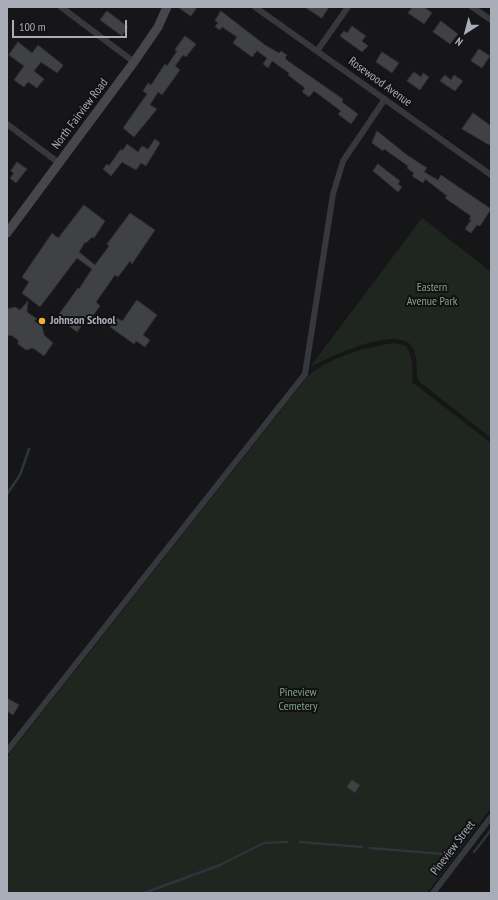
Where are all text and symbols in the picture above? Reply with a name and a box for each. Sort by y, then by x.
scale bar [14,12,129,38]
north arrow [446,12,486,52]
text: 100 m [19,19,46,34]
text: N [452,34,465,49]
street label: Rosewood Avenue [346,54,414,110]
street label: North Fairview Road [49,76,111,152]
park label: Eastern Avenue Park [407,281,457,309]
place label: Johnson School [50,314,115,328]
marker: Johnson School [37,316,47,326]
park label: Pineview Cemetery [279,686,317,714]
street label: Pineview Street [428,818,478,878]

